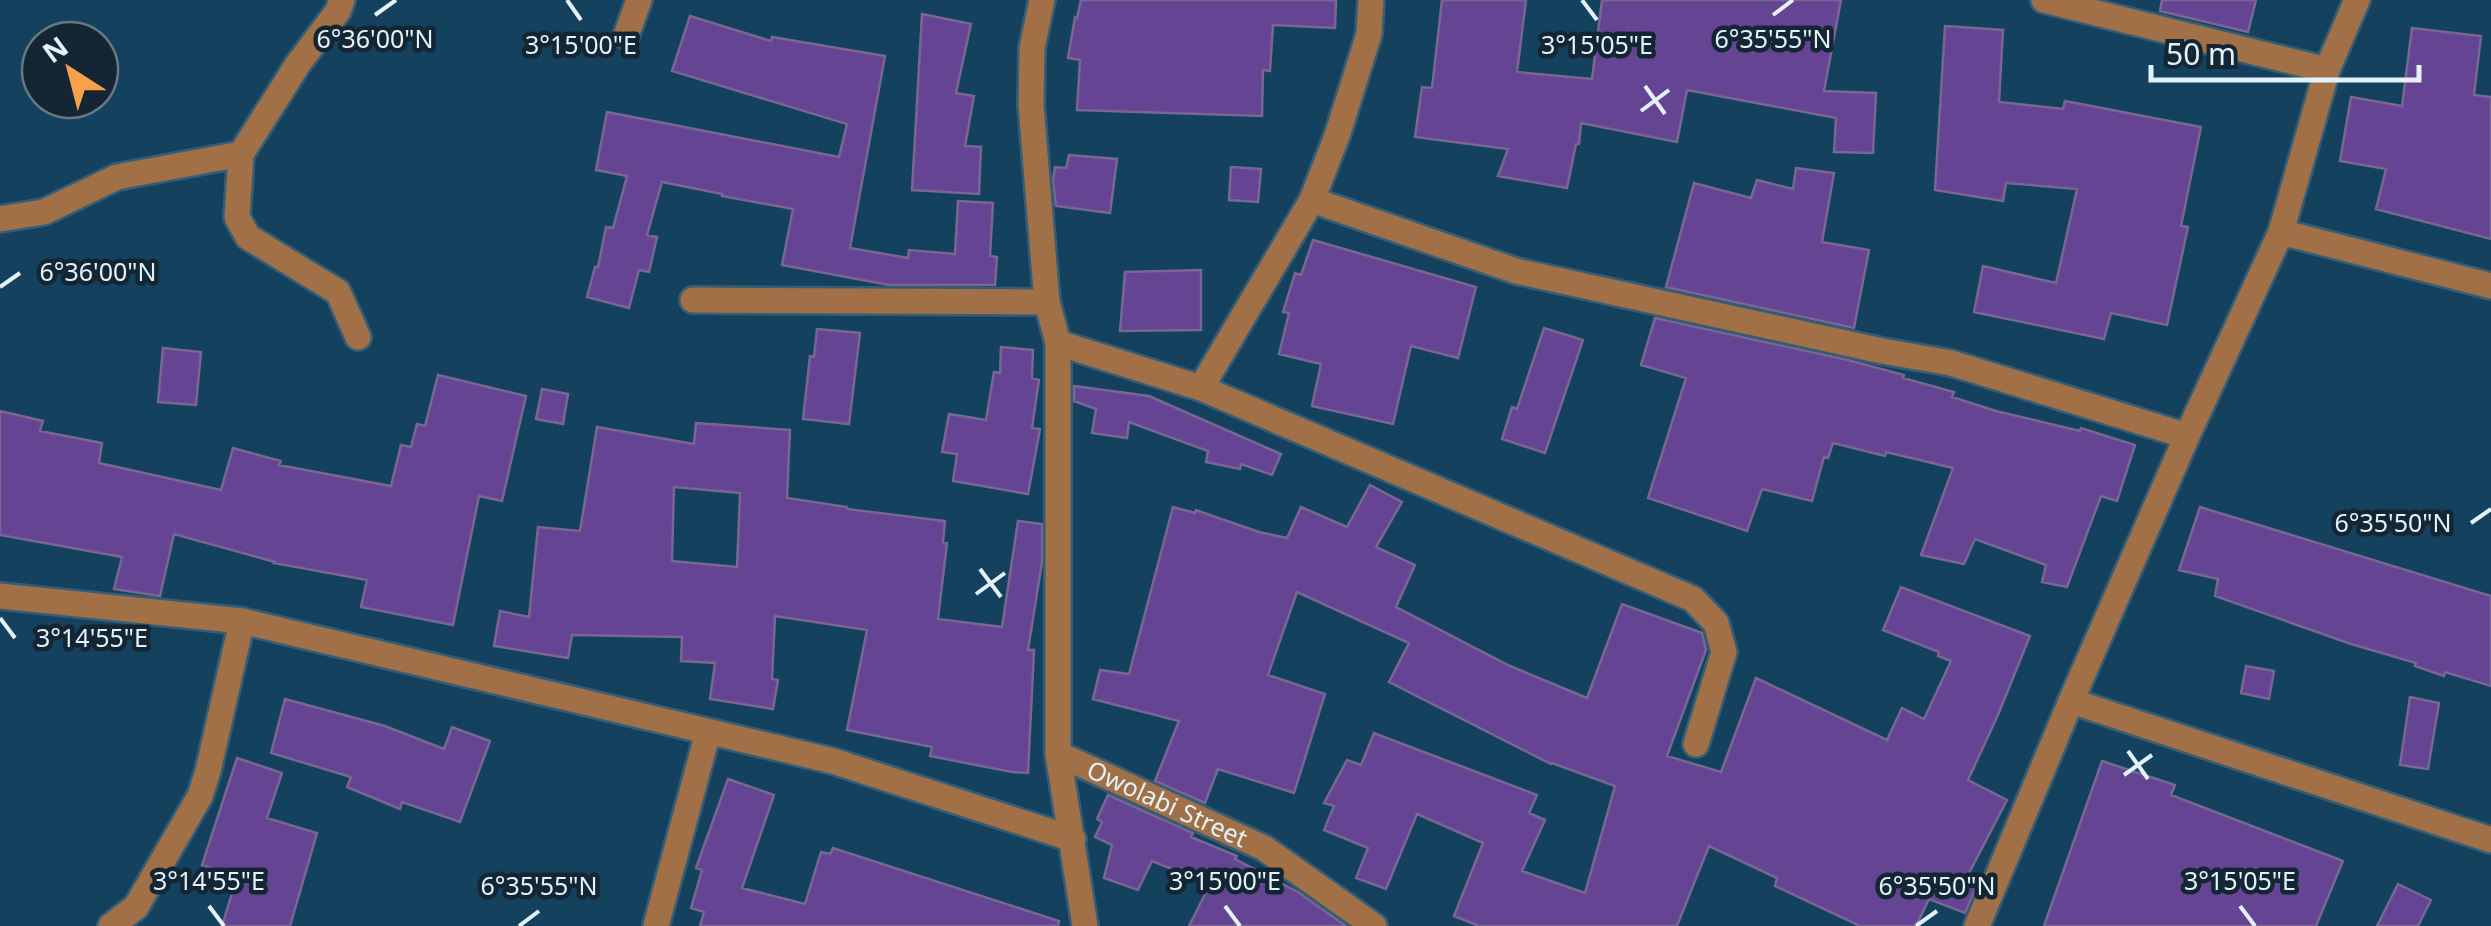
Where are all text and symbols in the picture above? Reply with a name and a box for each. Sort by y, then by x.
north arrow [20,20,120,120]
scale bar [2151,20,2418,82]
text: 6°36'00"N [316,21,434,55]
text: 6°35'55"N [1714,21,1832,55]
text: N [34,27,75,71]
text: 3°15'00"E [525,27,637,61]
text: 3°15'05"E [1541,27,1653,61]
text: 50 m [2166,33,2236,74]
text: 6°36'00"N [39,254,157,288]
text: 6°35'50"N [2334,505,2452,539]
text: 3°14'55"E [36,620,148,654]
street label: Owolabi Street [1082,752,1253,854]
text: 3°14'55"E [153,863,265,897]
text: 3°15'00"E [1169,863,1281,897]
text: 3°15'05"E [2184,863,2296,897]
text: 6°35'55"N [480,868,598,902]
text: 6°35'50"N [1878,868,1996,902]

